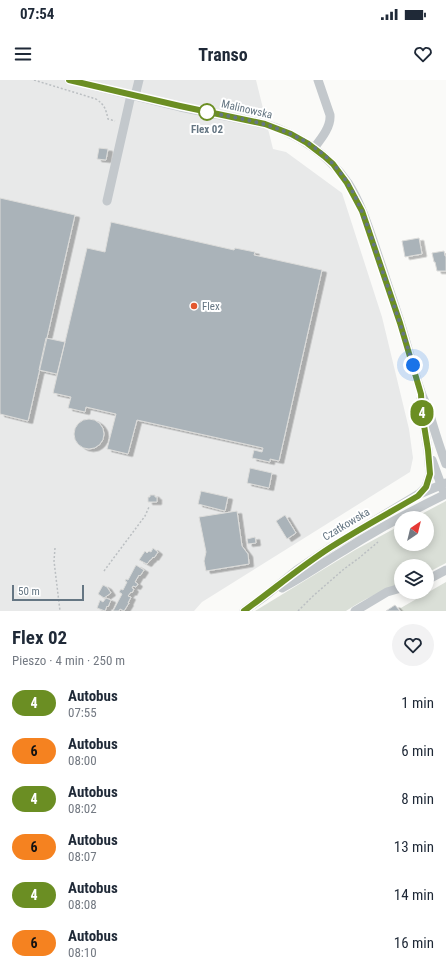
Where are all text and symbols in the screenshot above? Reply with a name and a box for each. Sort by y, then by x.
text: 07:54 [20,5,54,23]
icon: menu [12,43,34,65]
icon: heart [412,43,434,65]
text: Transo [198,44,248,65]
street label: Malinowska [220,97,274,122]
marker: Flex 02 [198,103,216,121]
place label: Flex 02 [191,123,223,136]
place label: Flex [202,300,220,313]
marker: Flex [189,301,199,311]
your location [403,355,423,375]
line badge: 4 [409,400,435,426]
text: 4 [418,405,426,421]
street label: Czatkowska [320,505,372,544]
north arrow [394,511,434,551]
map controls [394,511,434,599]
button: layers [394,559,434,599]
scale bar [12,583,84,602]
text: 50 m [18,585,40,598]
button: heart [392,624,434,666]
text: Flex 02 [12,626,67,649]
text: Pieszo · 4 min · 250 m [12,653,125,668]
text: Autobus [68,687,118,705]
text: 1 min [401,694,434,712]
text: 4 [30,695,38,711]
text: 07:55 [68,705,97,720]
text: Autobus [68,735,118,753]
text: 6 min [401,742,434,760]
text: 6 [30,743,38,759]
text: 08:00 [68,753,97,768]
text: Autobus [68,783,118,801]
text: 8 min [401,790,434,808]
text: 4 [30,791,38,807]
text: 08:02 [68,801,97,816]
text: Autobus [68,831,118,849]
text: 13 min [394,838,434,856]
text: 6 [30,839,38,855]
text: 08:07 [68,849,97,864]
text: Autobus [68,879,118,897]
text: 14 min [394,886,434,904]
text: 4 [30,887,38,903]
text: 08:08 [68,897,97,912]
text: Autobus [68,927,118,945]
text: 16 min [394,934,434,952]
text: 6 [30,935,38,951]
text: 08:10 [68,945,97,960]

